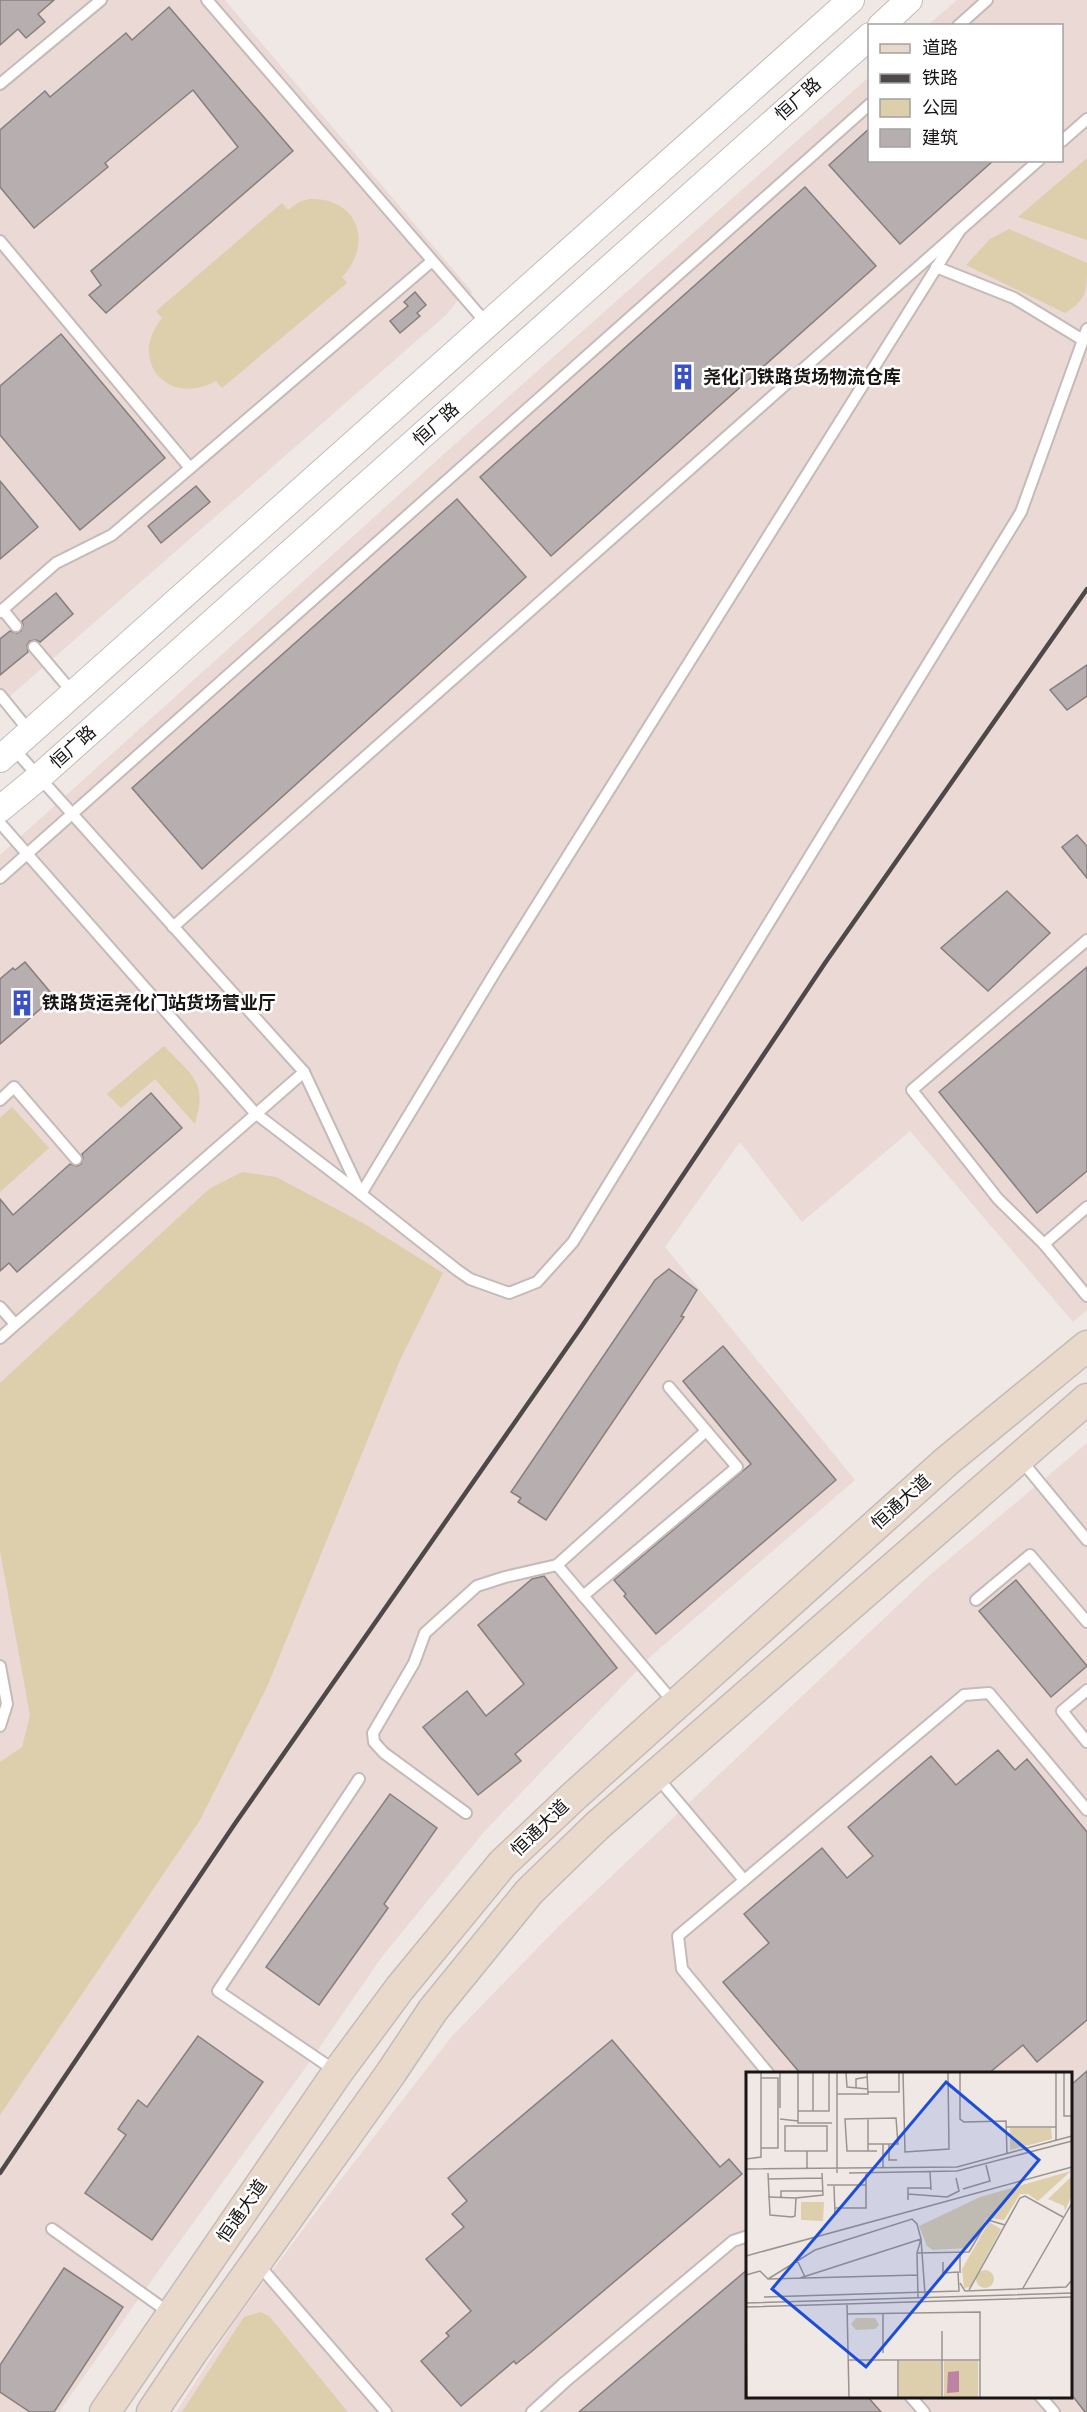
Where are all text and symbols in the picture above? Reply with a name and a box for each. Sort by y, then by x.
legend [868,24,1063,162]
text: 道路 [922,38,958,59]
text: 铁路 [922,68,958,89]
street label: 恒广路 [771,74,825,125]
text: 公园 [922,98,958,119]
text: 建筑 [922,128,958,149]
building icon: 尧化门铁路货场物流仓库 [668,362,698,392]
place label: 尧化门铁路货场物流仓库 [703,367,901,388]
street label: 恒广路 [409,399,463,450]
street label: 恒广路 [46,722,100,773]
building icon: 铁路货运尧化门站货场营业厅 [7,988,37,1018]
place label: 铁路货运尧化门站货场营业厅 [42,993,276,1014]
street label: 恒通大道 [868,1470,935,1534]
street label: 恒通大道 [507,1796,574,1861]
inset map [746,2072,1072,2397]
street label: 恒通大道 [213,2176,272,2247]

